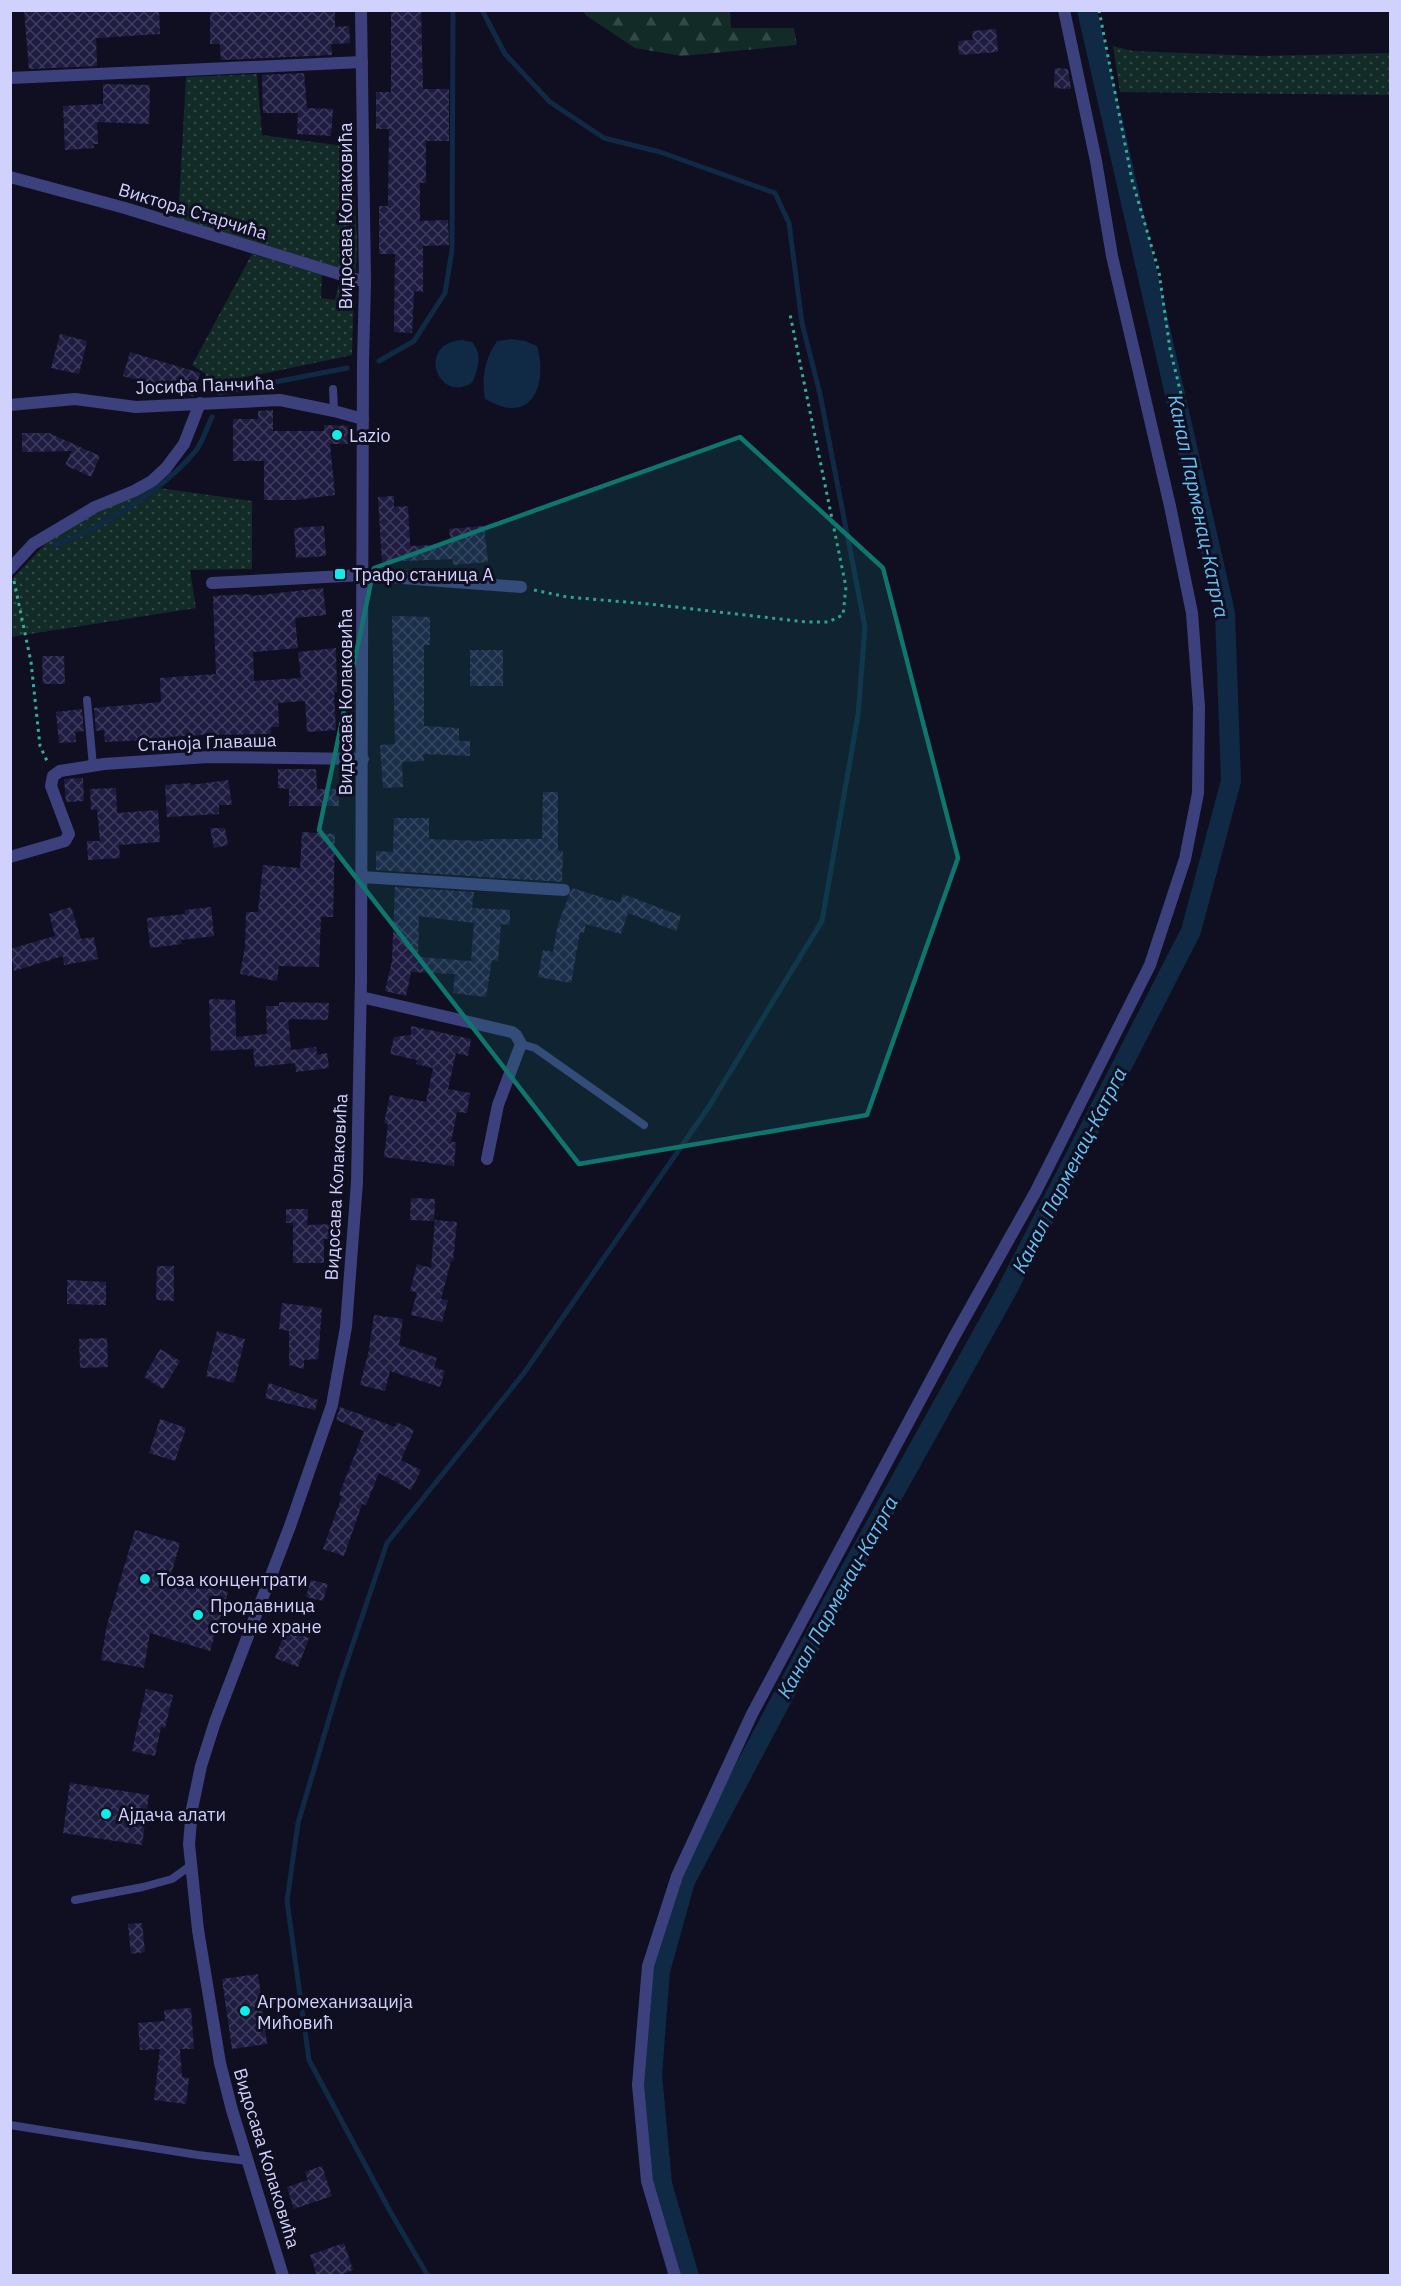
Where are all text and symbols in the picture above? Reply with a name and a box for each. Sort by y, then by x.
street label: Видосава Колаковића [334,122,357,310]
street label: Виктора Старчића [116,177,271,245]
street label: Јосифа Панчића [135,371,275,399]
water label: Канал Парменац-Катрга [1162,392,1236,620]
place label: Lazio [349,424,391,447]
marker: Lazio [330,428,344,442]
place label: Трафо станица А [352,563,494,586]
marker: Трафо станица А [333,567,347,581]
street label: Видосава Колаковића [334,608,357,796]
street label: Станоја Главаша [137,728,277,756]
water label: Канал Парменац-Катрга [1005,1063,1133,1277]
street label: Видосава Колаковића [320,1093,352,1281]
water label: Канал Парменац-Катрга [770,1491,904,1703]
place label: Тоза концентрати [157,1568,308,1591]
marker: Тоза концентрати [138,1572,152,1586]
place label: Продавница сточне хране [210,1594,322,1638]
marker: Продавница сточне хране [191,1608,205,1622]
place label: Ајдача алати [118,1803,226,1826]
marker: Ајдача алати [99,1807,113,1821]
place label: Агромеханизација Мићовић [257,1990,413,2034]
marker: Агромеханизација Мићовић [238,2004,252,2018]
street label: Видосава Колаковића [229,2065,305,2251]

